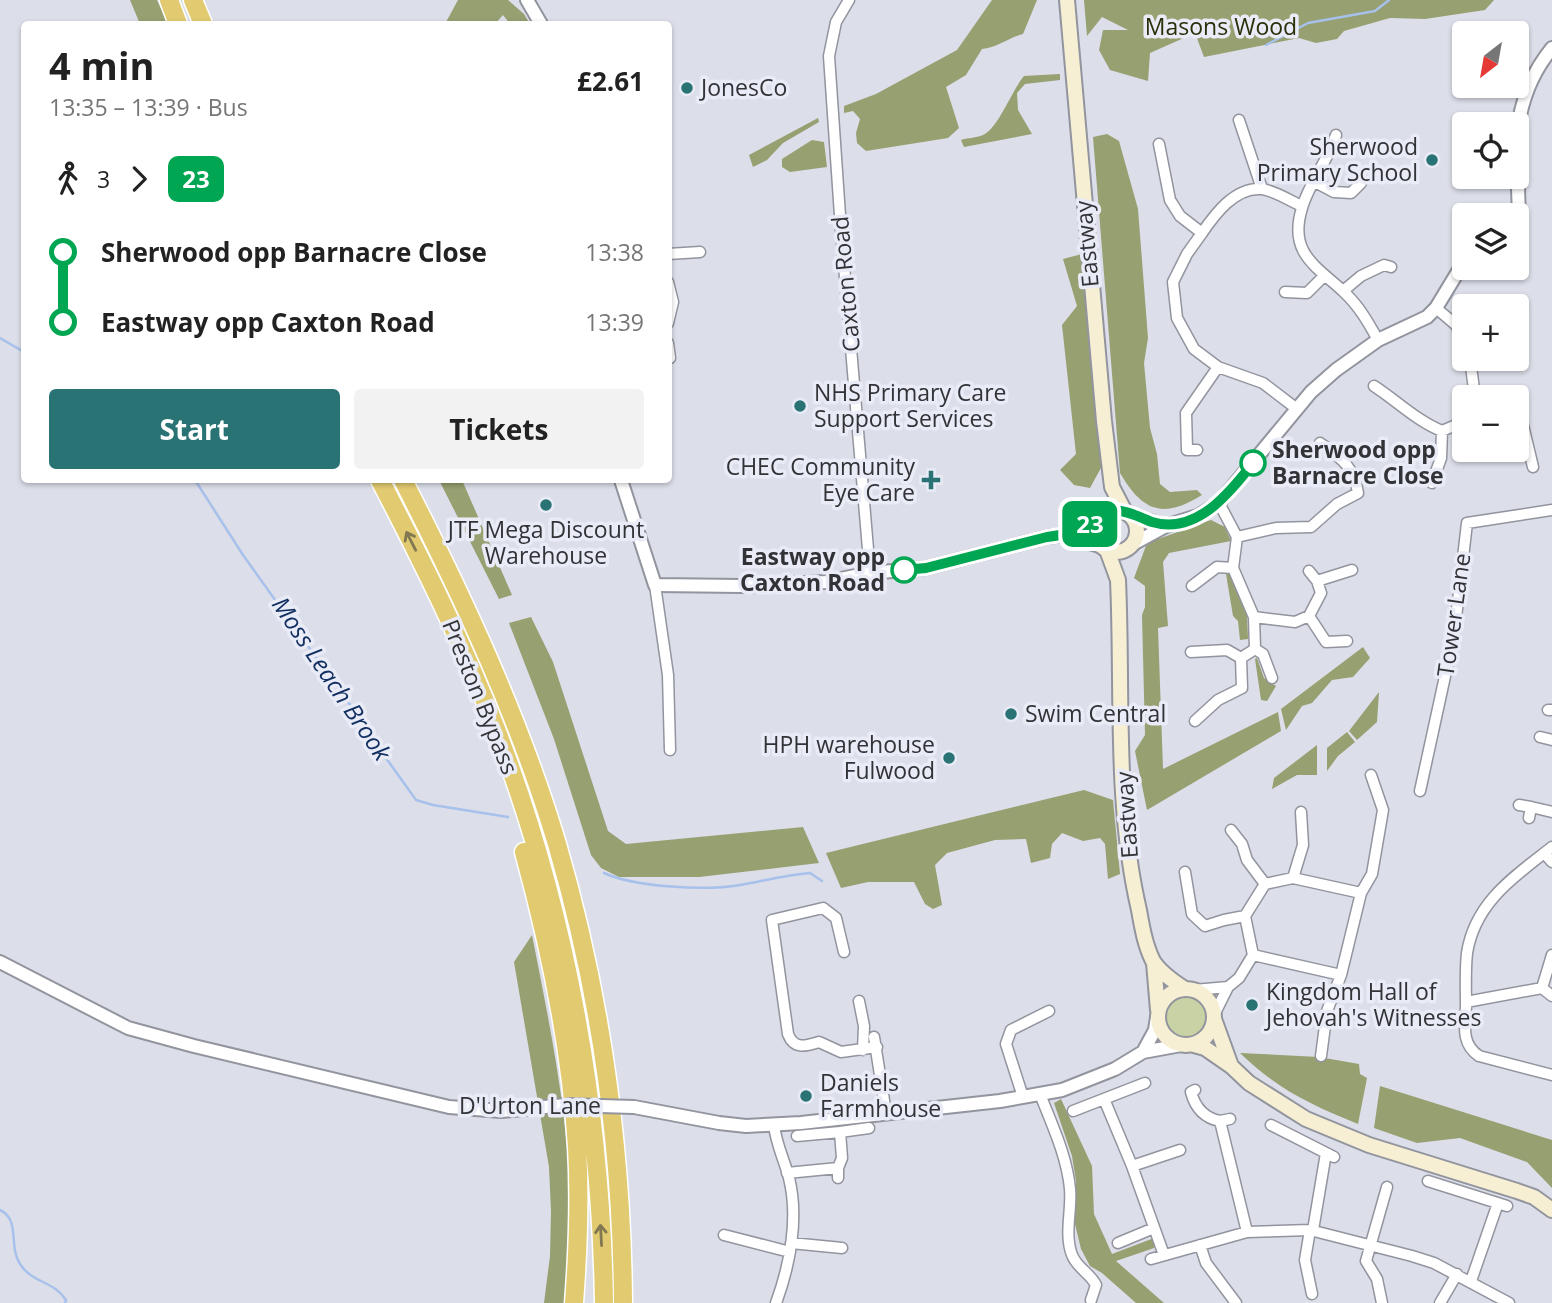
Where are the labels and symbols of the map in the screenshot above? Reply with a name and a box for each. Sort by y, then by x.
park label: Masons Wood [1145,10,1297,42]
north arrow [1452,21,1530,98]
place label: JonesCo [699,71,787,103]
marker: JonesCo [679,80,695,96]
place label: Sherwood Primary School [1257,130,1418,188]
marker: Sherwood Primary School [1424,152,1440,168]
street label: Eastway [1066,199,1106,289]
street label: Caxton Road [823,215,867,353]
place label: NHS Primary Care Support Services [814,376,1006,434]
marker: NHS Primary Care Support Services [792,398,808,414]
place label: Sherwood opp Barnacre Close [1272,433,1444,491]
place label: CHEC Community Eye Care [726,450,915,508]
marker: Sherwood opp Barnacre Close [1240,450,1266,476]
marker: CHEC Community Eye Care [921,470,941,490]
marker: JTF Mega Discount Warehouse [538,497,554,513]
line badge: 23 [1058,501,1122,547]
place label: JTF Mega Discount Warehouse [446,513,644,571]
one-way arrow [404,531,418,552]
place label: Eastway opp Caxton Road [740,540,885,598]
street label: Tower Lane [1429,551,1478,679]
marker: Eastway opp Caxton Road [891,557,917,583]
water label: Moss Leach Brook [265,590,400,768]
street label: Preston Bypass [435,614,527,779]
place label: Swim Central [1025,697,1166,729]
marker: Swim Central [1003,706,1019,722]
place label: HPH warehouse Fulwood [762,728,935,786]
marker: HPH warehouse Fulwood [941,750,957,766]
street label: Eastway [1107,770,1145,860]
place label: Kingdom Hall of Jehovah's Witnesses [1264,975,1481,1033]
marker: Kingdom Hall of Jehovah's Witnesses [1244,997,1260,1013]
place label: Daniels Farmhouse [820,1066,941,1124]
marker: Daniels Farmhouse [798,1088,814,1104]
street label: D'Urton Lane [459,1089,601,1121]
one-way arrow [594,1224,607,1247]

